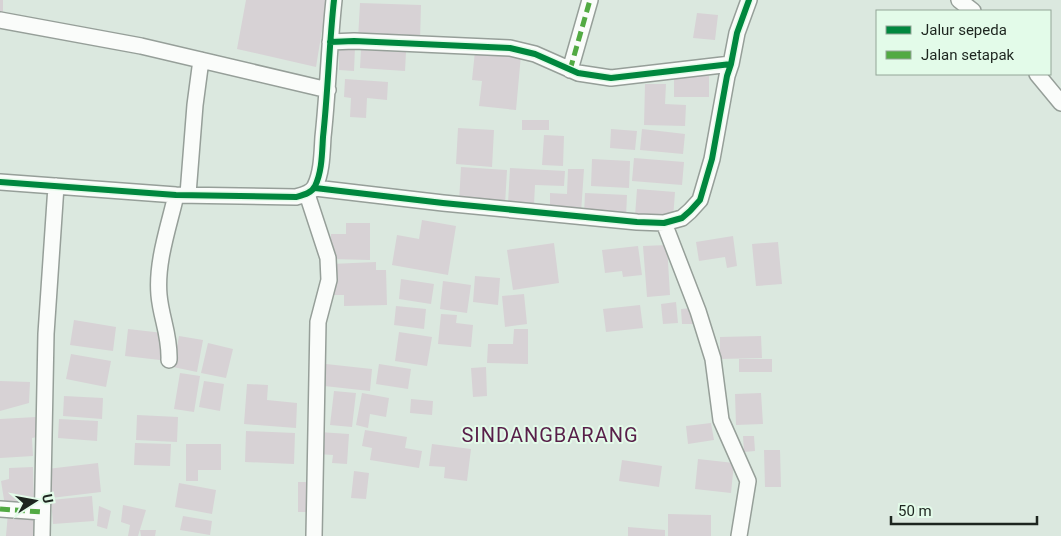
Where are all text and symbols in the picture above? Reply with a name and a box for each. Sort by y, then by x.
legend [876,10,1051,75]
text: Jalur sepeda [921,21,1007,39]
text: Jalan setapak [921,46,1015,64]
district label: SINDANGBARANG [461,423,639,447]
north arrow [10,476,60,526]
text: U [39,492,56,505]
scale bar [891,494,1037,526]
text: 50 m [898,502,932,520]

